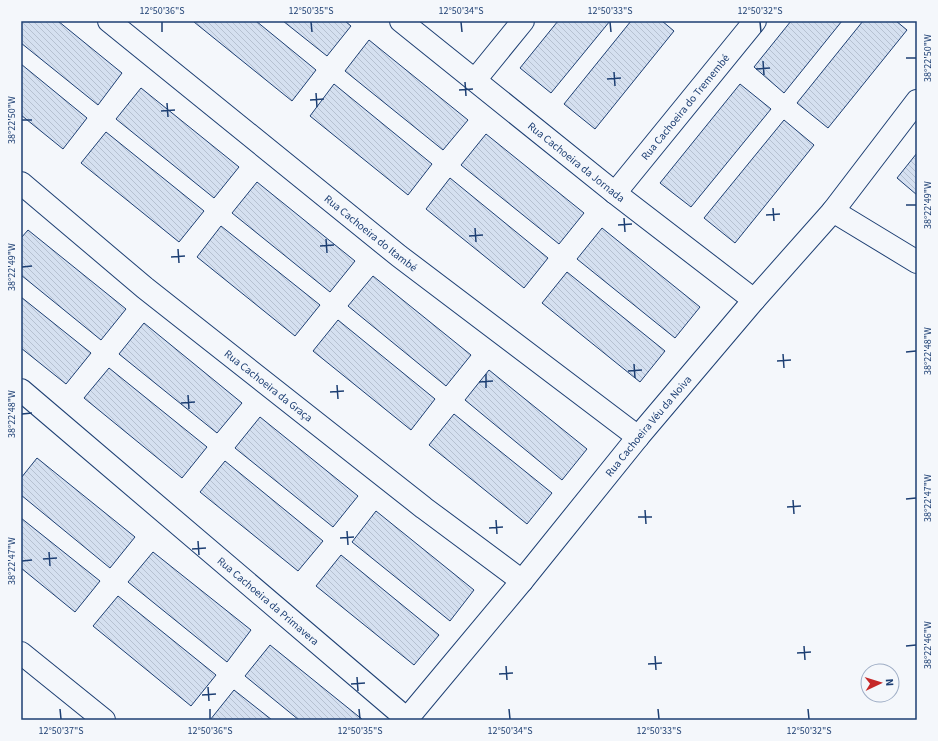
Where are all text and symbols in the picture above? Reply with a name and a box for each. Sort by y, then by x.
text: 12°50'36"S [139,4,185,18]
text: 12°50'35"S [288,4,334,18]
text: 12°50'34"S [438,4,484,18]
text: 12°50'33"S [587,4,633,18]
text: 12°50'32"S [737,4,783,18]
text: 38°22'50"W [921,34,935,82]
street label: Rua Cachoeira do Tremembé [637,50,733,163]
text: 38°22'50"W [5,96,19,144]
street label: Rua Cachoeira da Jornada [525,118,628,205]
text: 38°22'49"W [921,181,935,229]
street label: Rua Cachoeira do Itambé [321,191,421,275]
text: 38°22'49"W [5,243,19,291]
text: 38°22'48"W [921,327,935,375]
street label: Rua Cachoeira da Graça [221,346,316,425]
street label: Rua Cachoeira Véu da Noiva [602,372,695,480]
text: 38°22'48"W [5,390,19,438]
text: 38°22'47"W [921,474,935,522]
text: 38°22'47"W [5,537,19,585]
street label: Rua Cachoeira da Primavera [214,553,322,648]
text: 38°22'46"W [921,621,935,669]
north arrow [860,663,900,703]
text: N [882,678,897,687]
text: 12°50'37"S [38,724,84,738]
text: 12°50'36"S [187,724,233,738]
text: 12°50'35"S [337,724,383,738]
text: 12°50'34"S [487,724,533,738]
text: 12°50'33"S [636,724,682,738]
text: 12°50'32"S [786,724,832,738]

